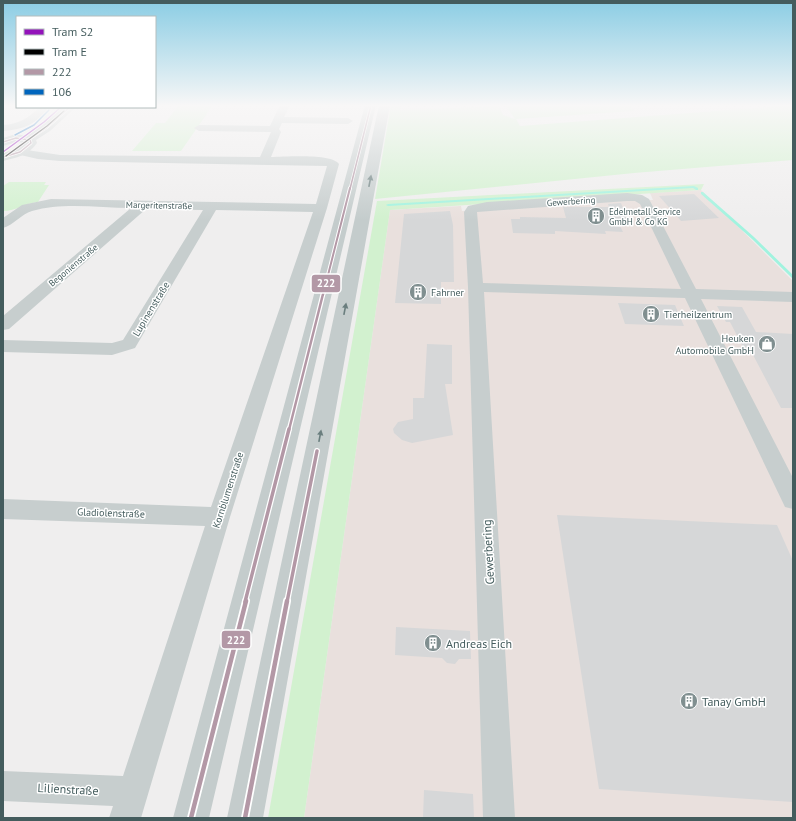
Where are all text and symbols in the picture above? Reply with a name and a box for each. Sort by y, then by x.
legend [16,16,156,108]
text: Tram S2 [52,24,93,39]
text: Tram E [52,44,87,59]
text: 222 [52,64,72,79]
text: 106 [52,84,72,99]
one-way arrow [367,175,373,187]
street label: Gewerbering [546,194,596,208]
street label: Margeritenstraße [126,199,193,211]
building icon: Edelmetall Service GmbH & Co KG [586,206,606,226]
place label: Edelmetall Service GmbH & Co KG [609,206,681,227]
street label: Begonienstraße [46,241,100,289]
line badge: 222 [311,274,341,293]
text: 222 [317,276,335,290]
street label: Lupinenstraße [130,279,172,339]
building icon: Fahrner [408,282,428,302]
place label: Fahrner [431,286,465,299]
one-way arrow [342,303,348,315]
building icon: Tierheilzentrum [641,304,661,324]
place label: Tierheilzentrum [664,308,732,321]
place label: Heuken Automobile GmbH [676,332,754,357]
shop icon: Heuken Automobile GmbH [757,334,777,354]
one-way arrow [317,430,323,442]
street label: Kornblumenstraße [210,450,246,530]
street label: Gladiolenstraße [77,505,145,521]
street label: Gewerbering [479,519,497,585]
line badge: 222 [221,630,251,649]
text: 222 [227,633,245,647]
building icon: Andreas Eich [423,633,443,653]
place label: Andreas Eich [446,636,512,651]
building icon: Tanay GmbH [679,691,699,711]
place label: Tanay GmbH [702,694,766,709]
street label: Lilienstraße [37,780,99,798]

